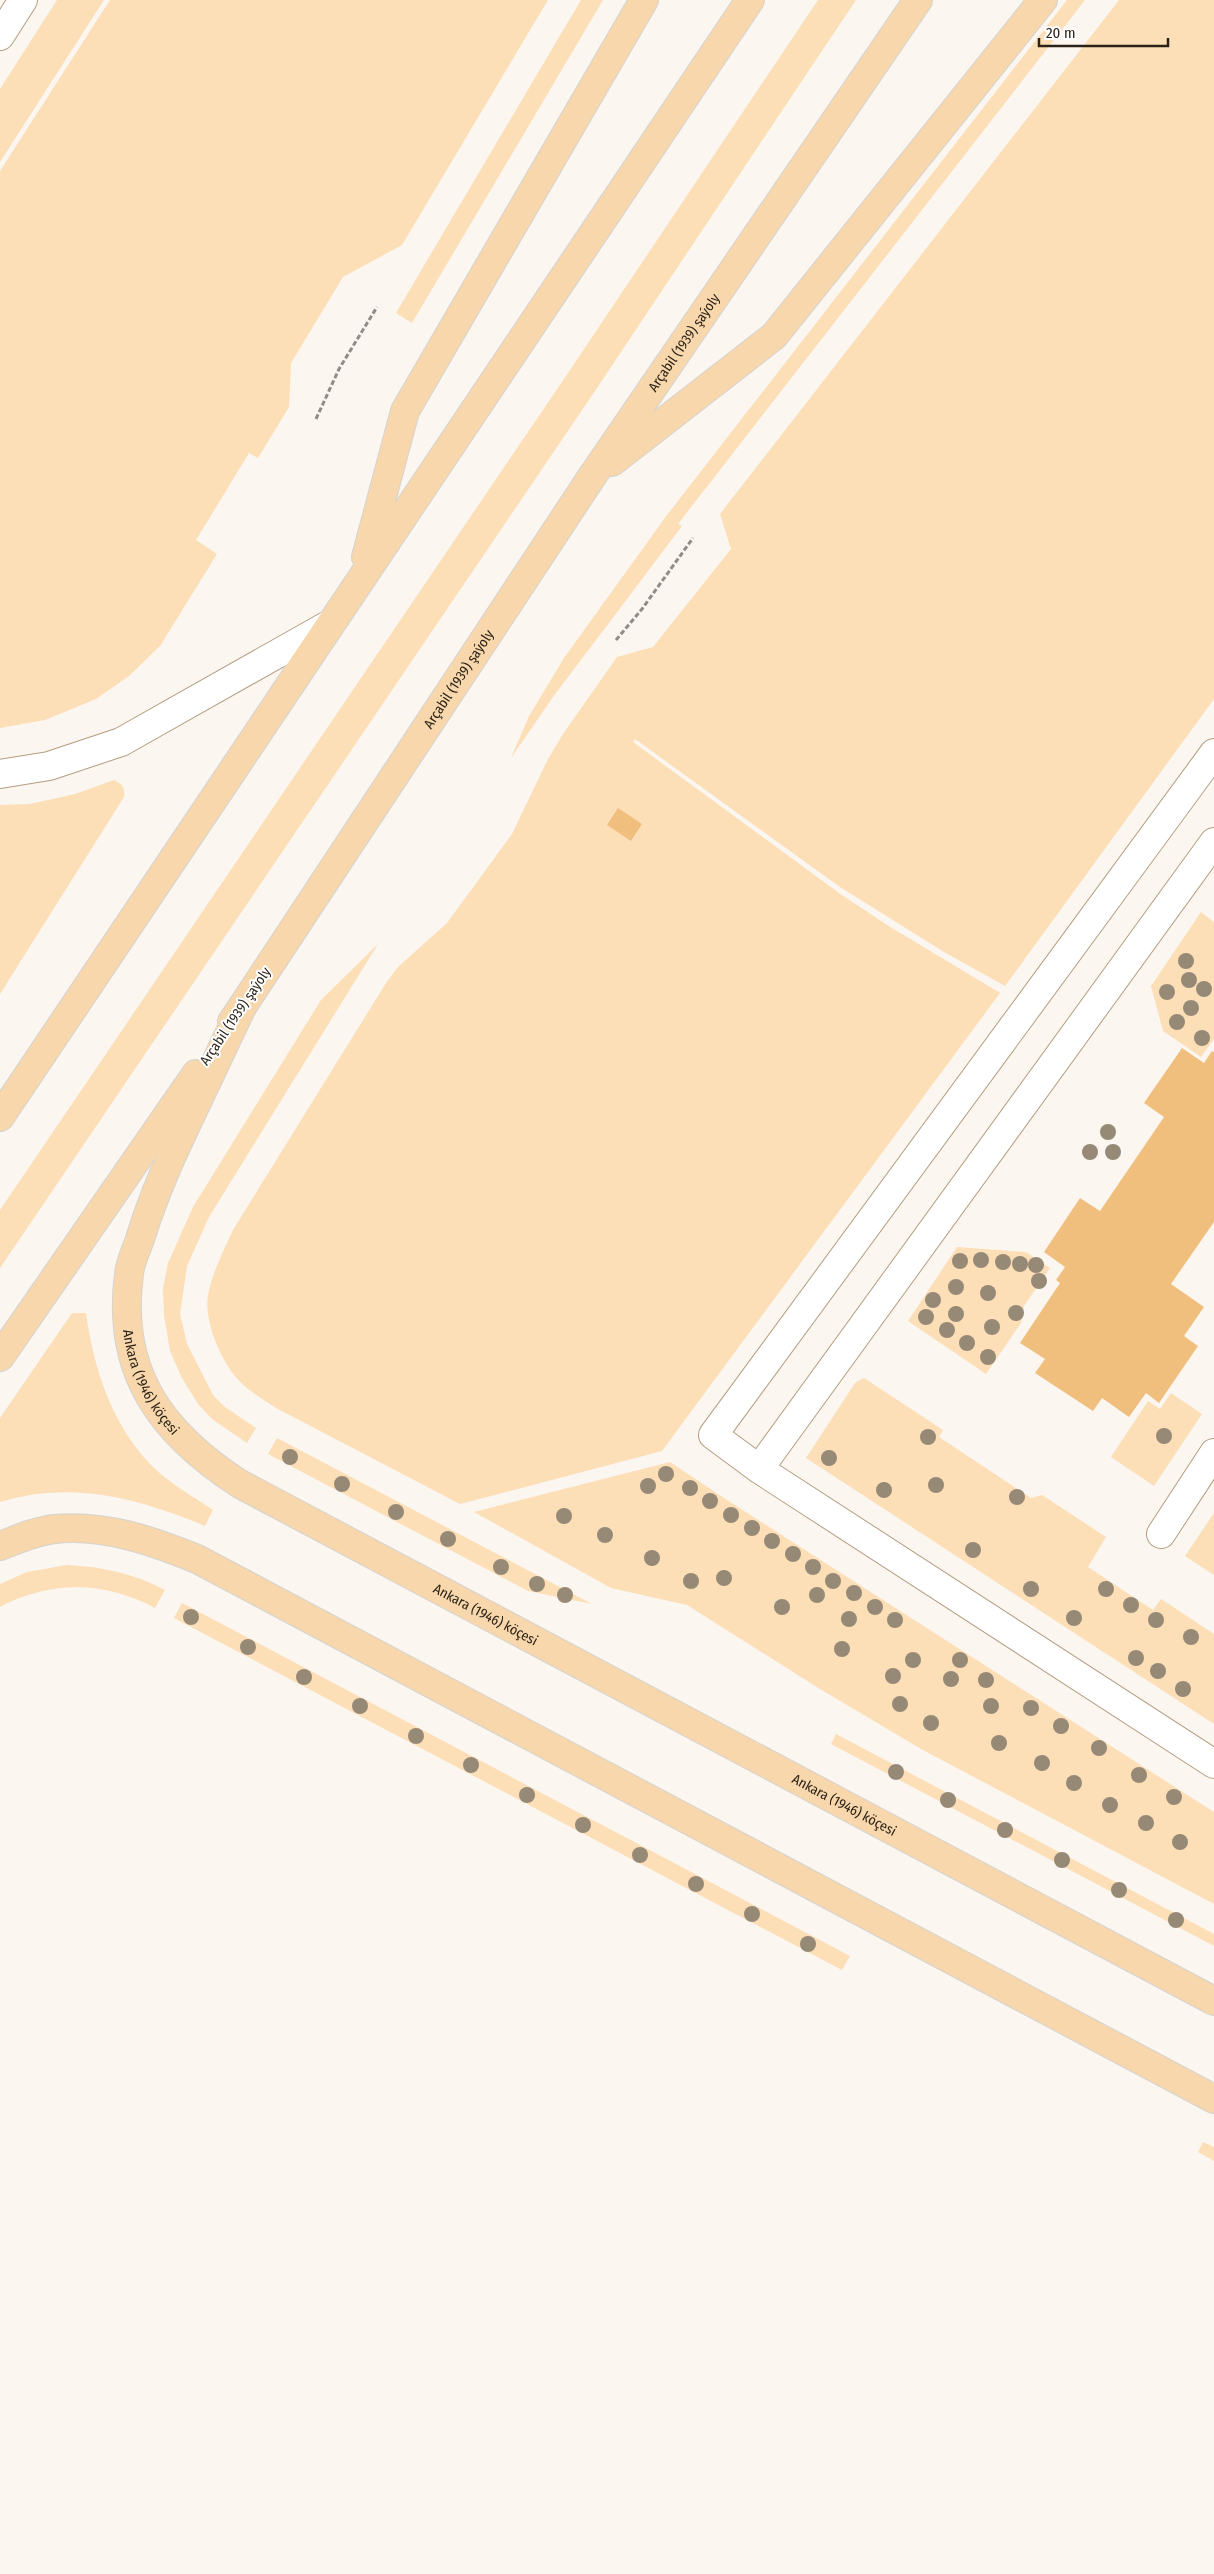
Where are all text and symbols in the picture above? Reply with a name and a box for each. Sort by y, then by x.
scale bar [1039,15,1168,47]
text: 20 m [1046,24,1076,42]
street label: Arçabil (1939) şaýoly [645,290,724,395]
street label: Arçabil (1939) şaýoly [420,626,498,732]
street label: Arçabil (1939) şaýoly [196,963,275,1069]
street label: Ankara (1946) köçesi [119,1329,183,1438]
street label: Ankara (1946) köçesi [430,1580,541,1650]
street label: Ankara (1946) köçesi [789,1771,899,1840]

